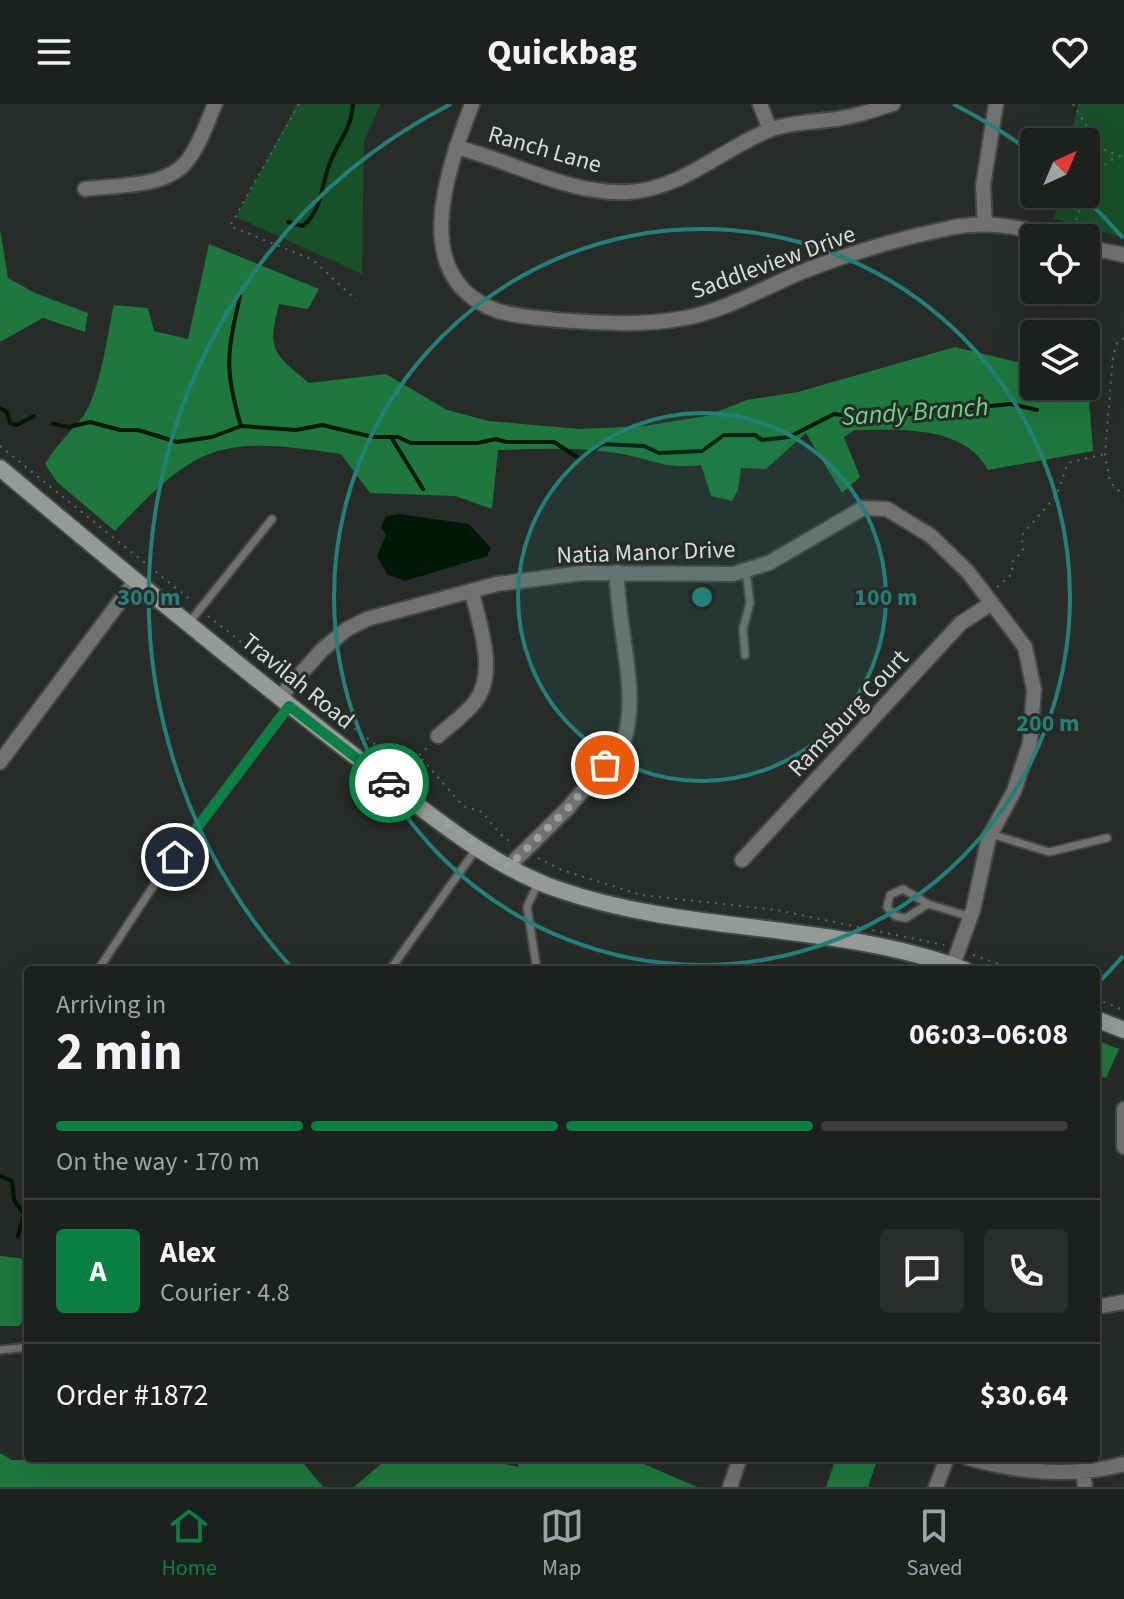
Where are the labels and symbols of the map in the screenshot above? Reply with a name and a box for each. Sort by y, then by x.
street label: Ranch Lane [484,117,606,182]
north arrow [1020,128,1100,208]
street label: Saddleview Drive [686,216,860,308]
water label: Sandy Branch [840,388,990,435]
street label: Natia Manor Drive [556,532,736,573]
text: 300 m [117,580,181,615]
text: 100 m [854,580,918,615]
centre of rings [688,583,716,611]
street label: Travilah Road [234,625,362,738]
street label: Ramsburg Court [780,642,917,785]
text: 200 m [1016,706,1080,741]
pin [571,731,639,799]
courier [349,743,429,823]
pin [141,823,209,891]

